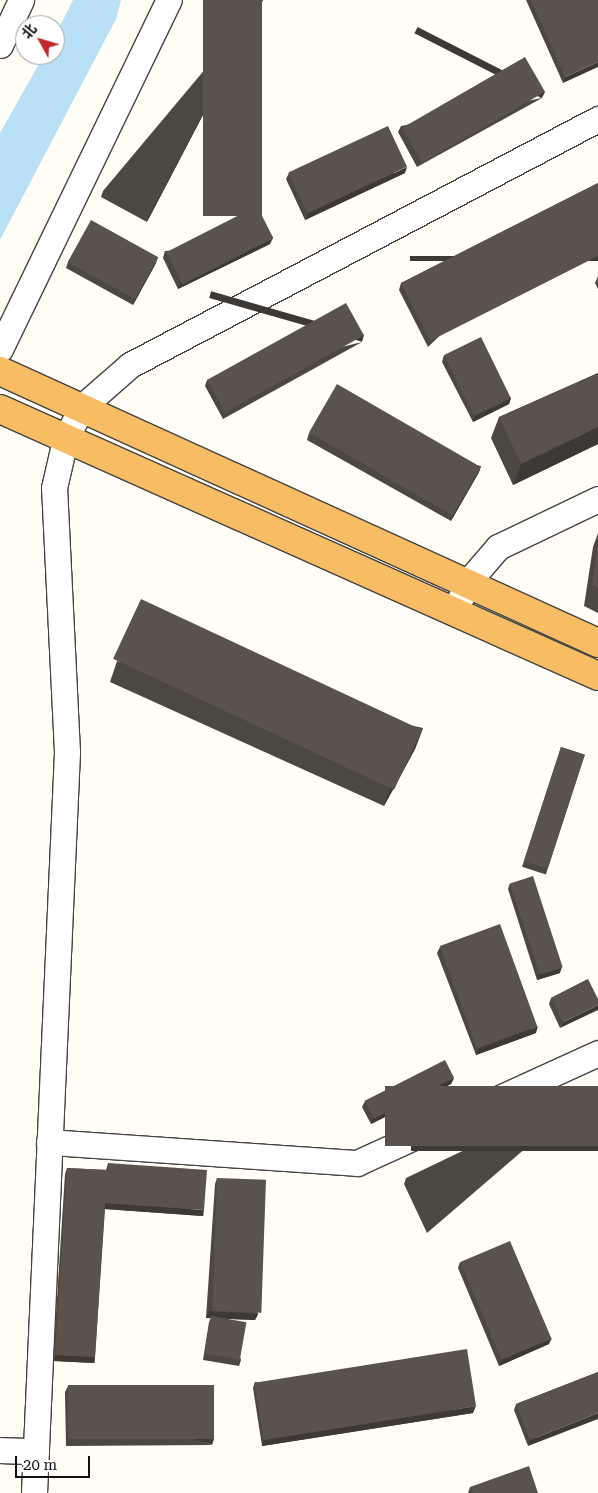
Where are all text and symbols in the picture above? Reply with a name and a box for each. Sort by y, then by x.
north arrow [15,15,65,65]
text: 北 [18,21,40,42]
scale bar [18,1446,92,1478]
text: 20 m [23,1456,57,1474]

